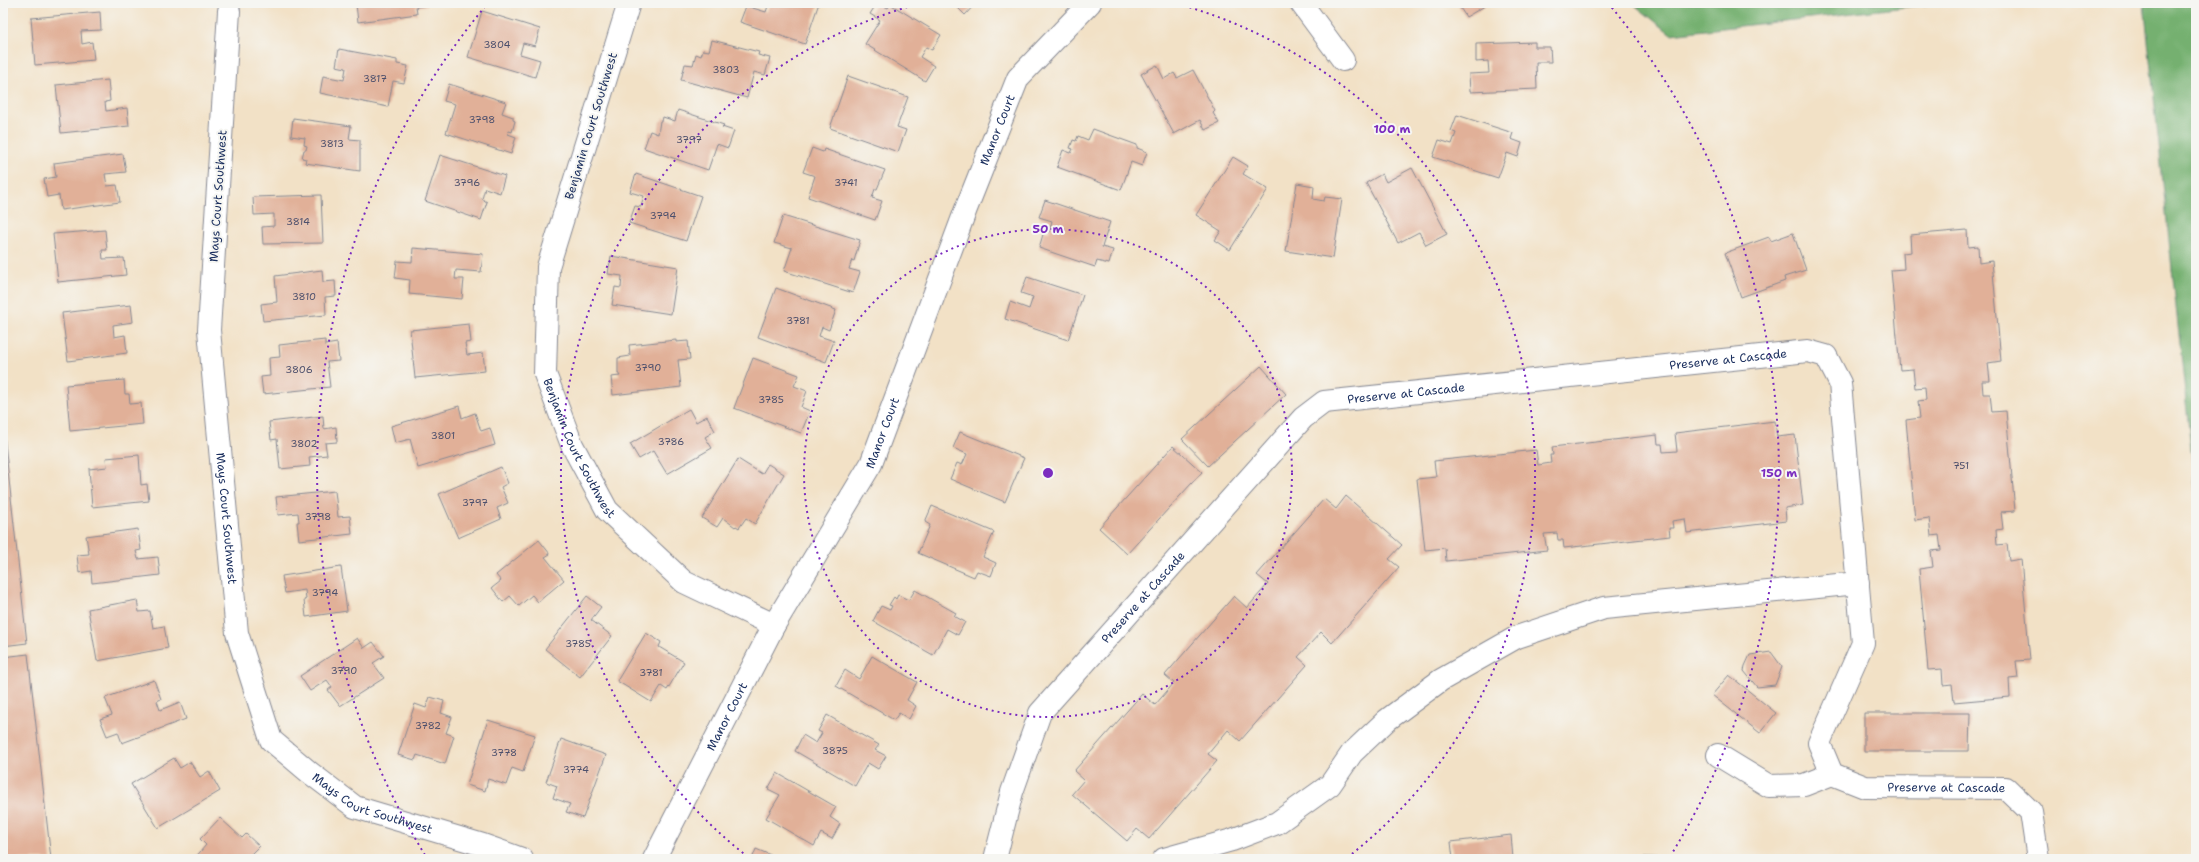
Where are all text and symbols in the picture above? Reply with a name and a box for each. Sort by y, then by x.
house number: 3804 [483,38,511,51]
street label: Benjamin Court Southwest [561,50,621,202]
house number: 3803 [712,63,740,76]
house number: 3817 [363,72,387,85]
street label: Manor Court [976,92,1019,168]
house number: 3798 [469,113,495,126]
text: 100 m [1374,121,1411,137]
street label: Mays Court Southwest [205,129,231,263]
house number: 3797 [676,133,702,146]
house number: 3813 [320,137,344,150]
house number: 3796 [454,176,480,189]
house number: 3741 [834,176,858,189]
house number: 3794 [650,209,676,222]
house number: 3814 [286,215,310,228]
text: 50 m [1033,221,1064,237]
house number: 3810 [292,290,316,303]
house number: 3781 [786,314,810,327]
street label: Preserve at Cascade [1669,345,1788,374]
house number: 3790 [635,361,661,374]
house number: 3806 [285,363,313,376]
street label: Benjamin Court Southwest [539,376,619,522]
street label: Preserve at Cascade [1346,379,1466,408]
house number: 3785 [758,393,784,406]
street label: Manor Court [862,395,903,471]
house number: 3801 [431,429,455,442]
house number: 3786 [658,435,684,448]
house number: 3802 [291,437,317,450]
street label: Mays Court Southwest [212,452,240,585]
house number: 751 [1953,459,1969,472]
text: 150 m [1761,465,1797,481]
centre of rings [1041,466,1055,480]
house number: 3797 [462,496,488,509]
house number: 3798 [305,510,331,523]
street label: Preserve at Cascade [1098,548,1189,647]
house number: 3794 [312,586,338,599]
house number: 3785 [565,637,591,650]
house number: 3790 [331,664,357,677]
house number: 3781 [639,666,663,679]
street label: Manor Court [703,680,751,754]
house number: 3782 [415,719,441,732]
house number: 3875 [822,744,848,757]
house number: 3778 [491,746,517,759]
house number: 3774 [563,763,589,776]
street label: Mays Court Southwest [309,769,434,838]
street label: Preserve at Cascade [1887,779,2006,796]

